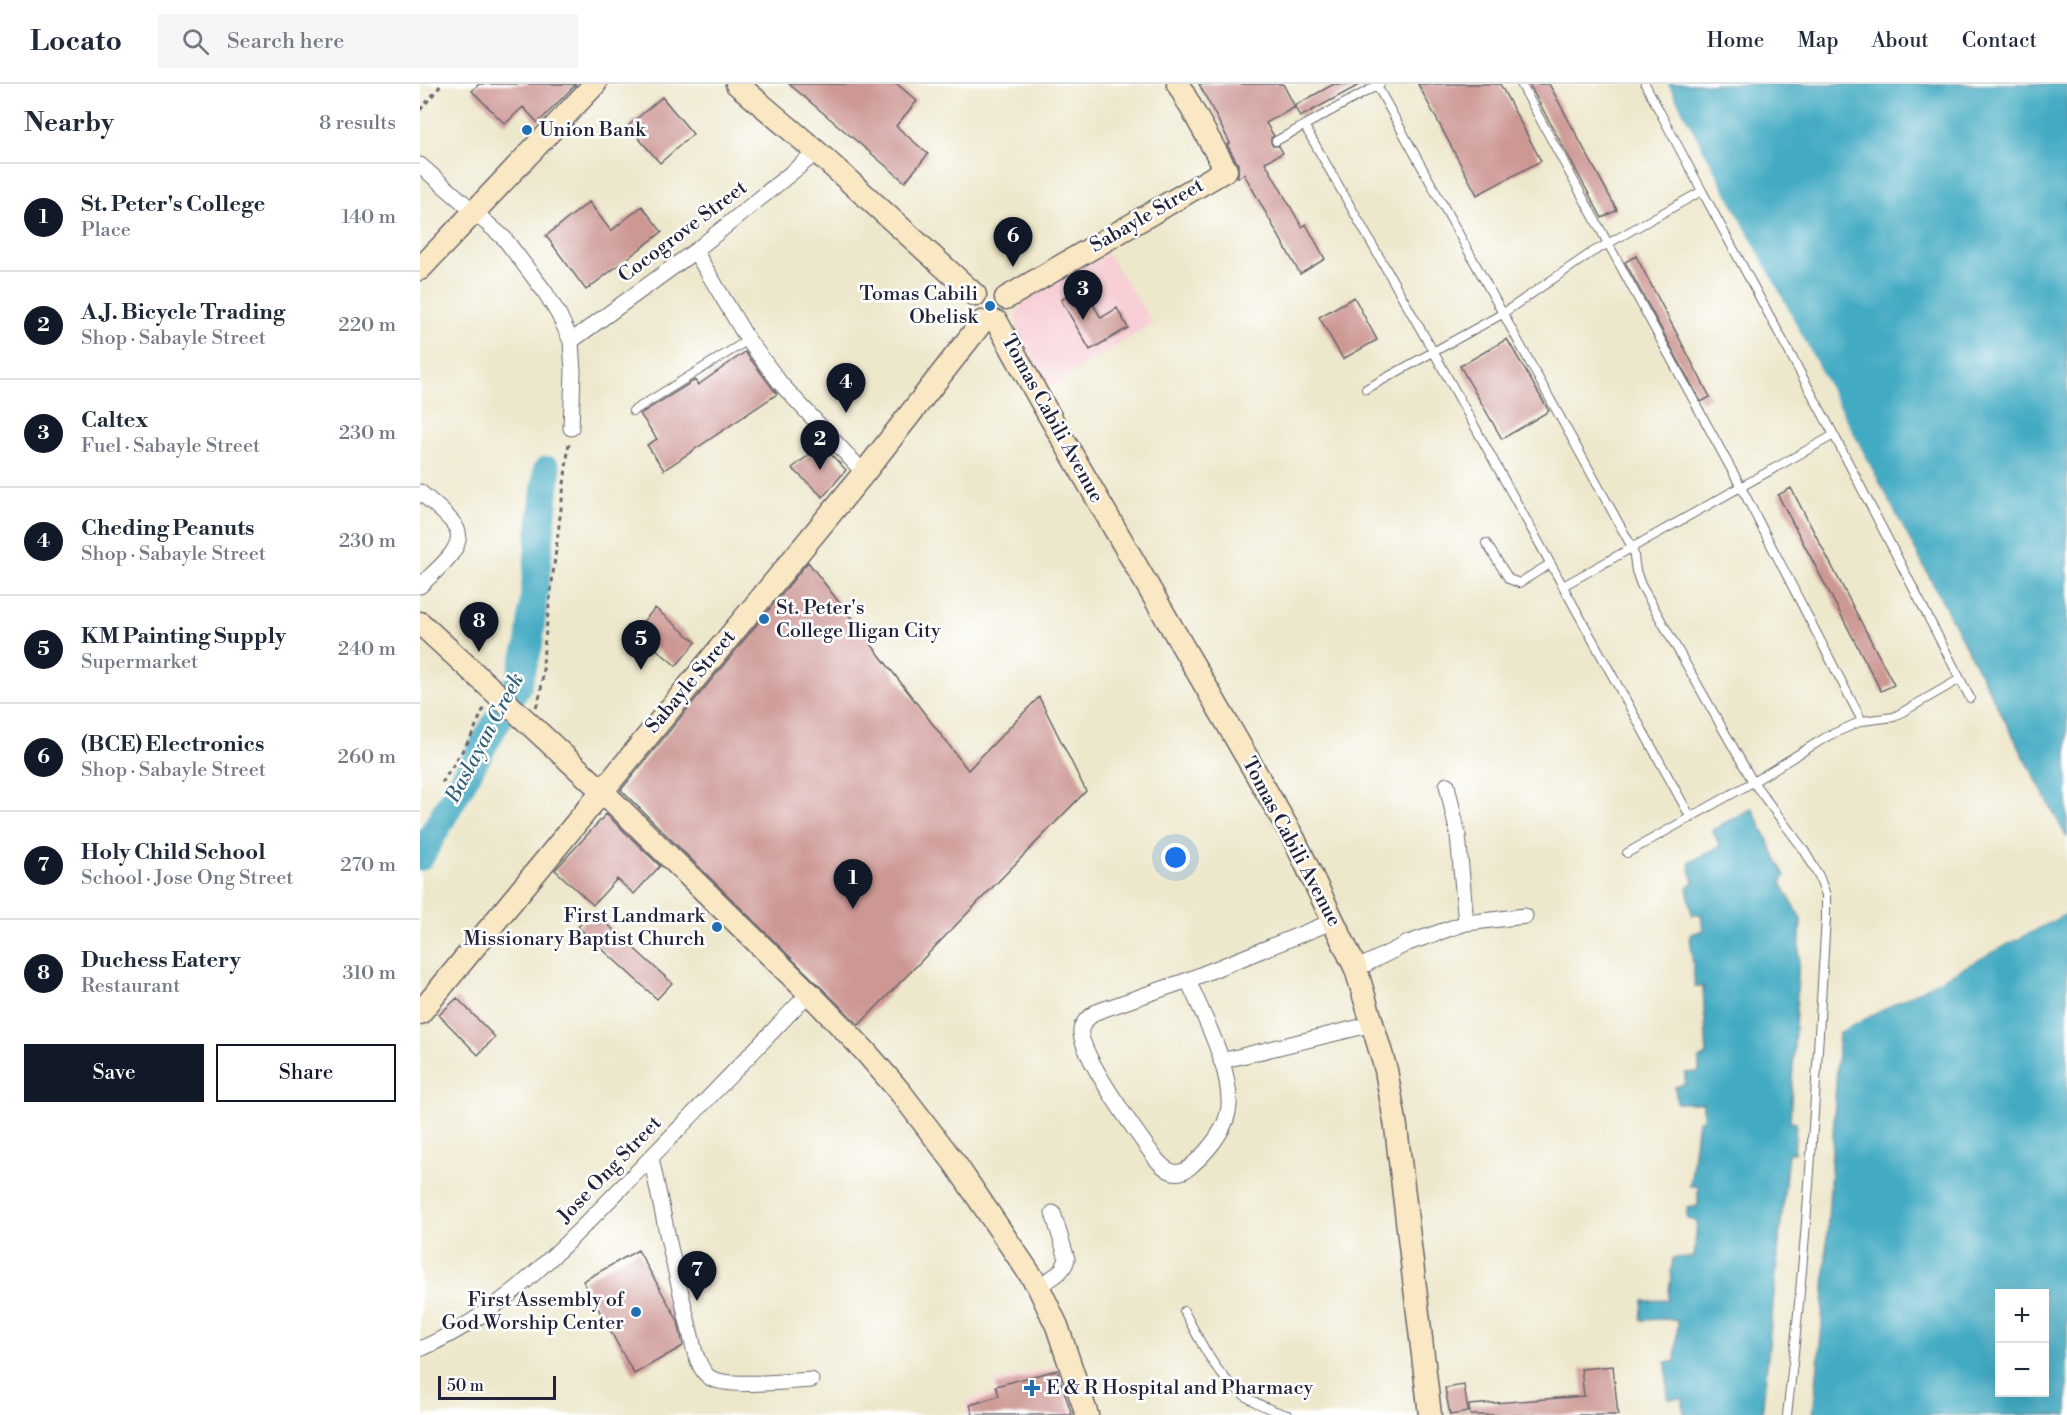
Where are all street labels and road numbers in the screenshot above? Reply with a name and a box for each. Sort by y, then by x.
street label: Sabayle Street [1086,173,1208,259]
street label: Cocogrove Street [614,175,752,289]
street label: Tomas Cabili Avenue [995,331,1109,507]
street label: Sabayle Street [641,625,741,739]
street label: Tomas Cabili Avenue [1236,753,1346,931]
street label: Jose Ong Street [552,1111,667,1229]

